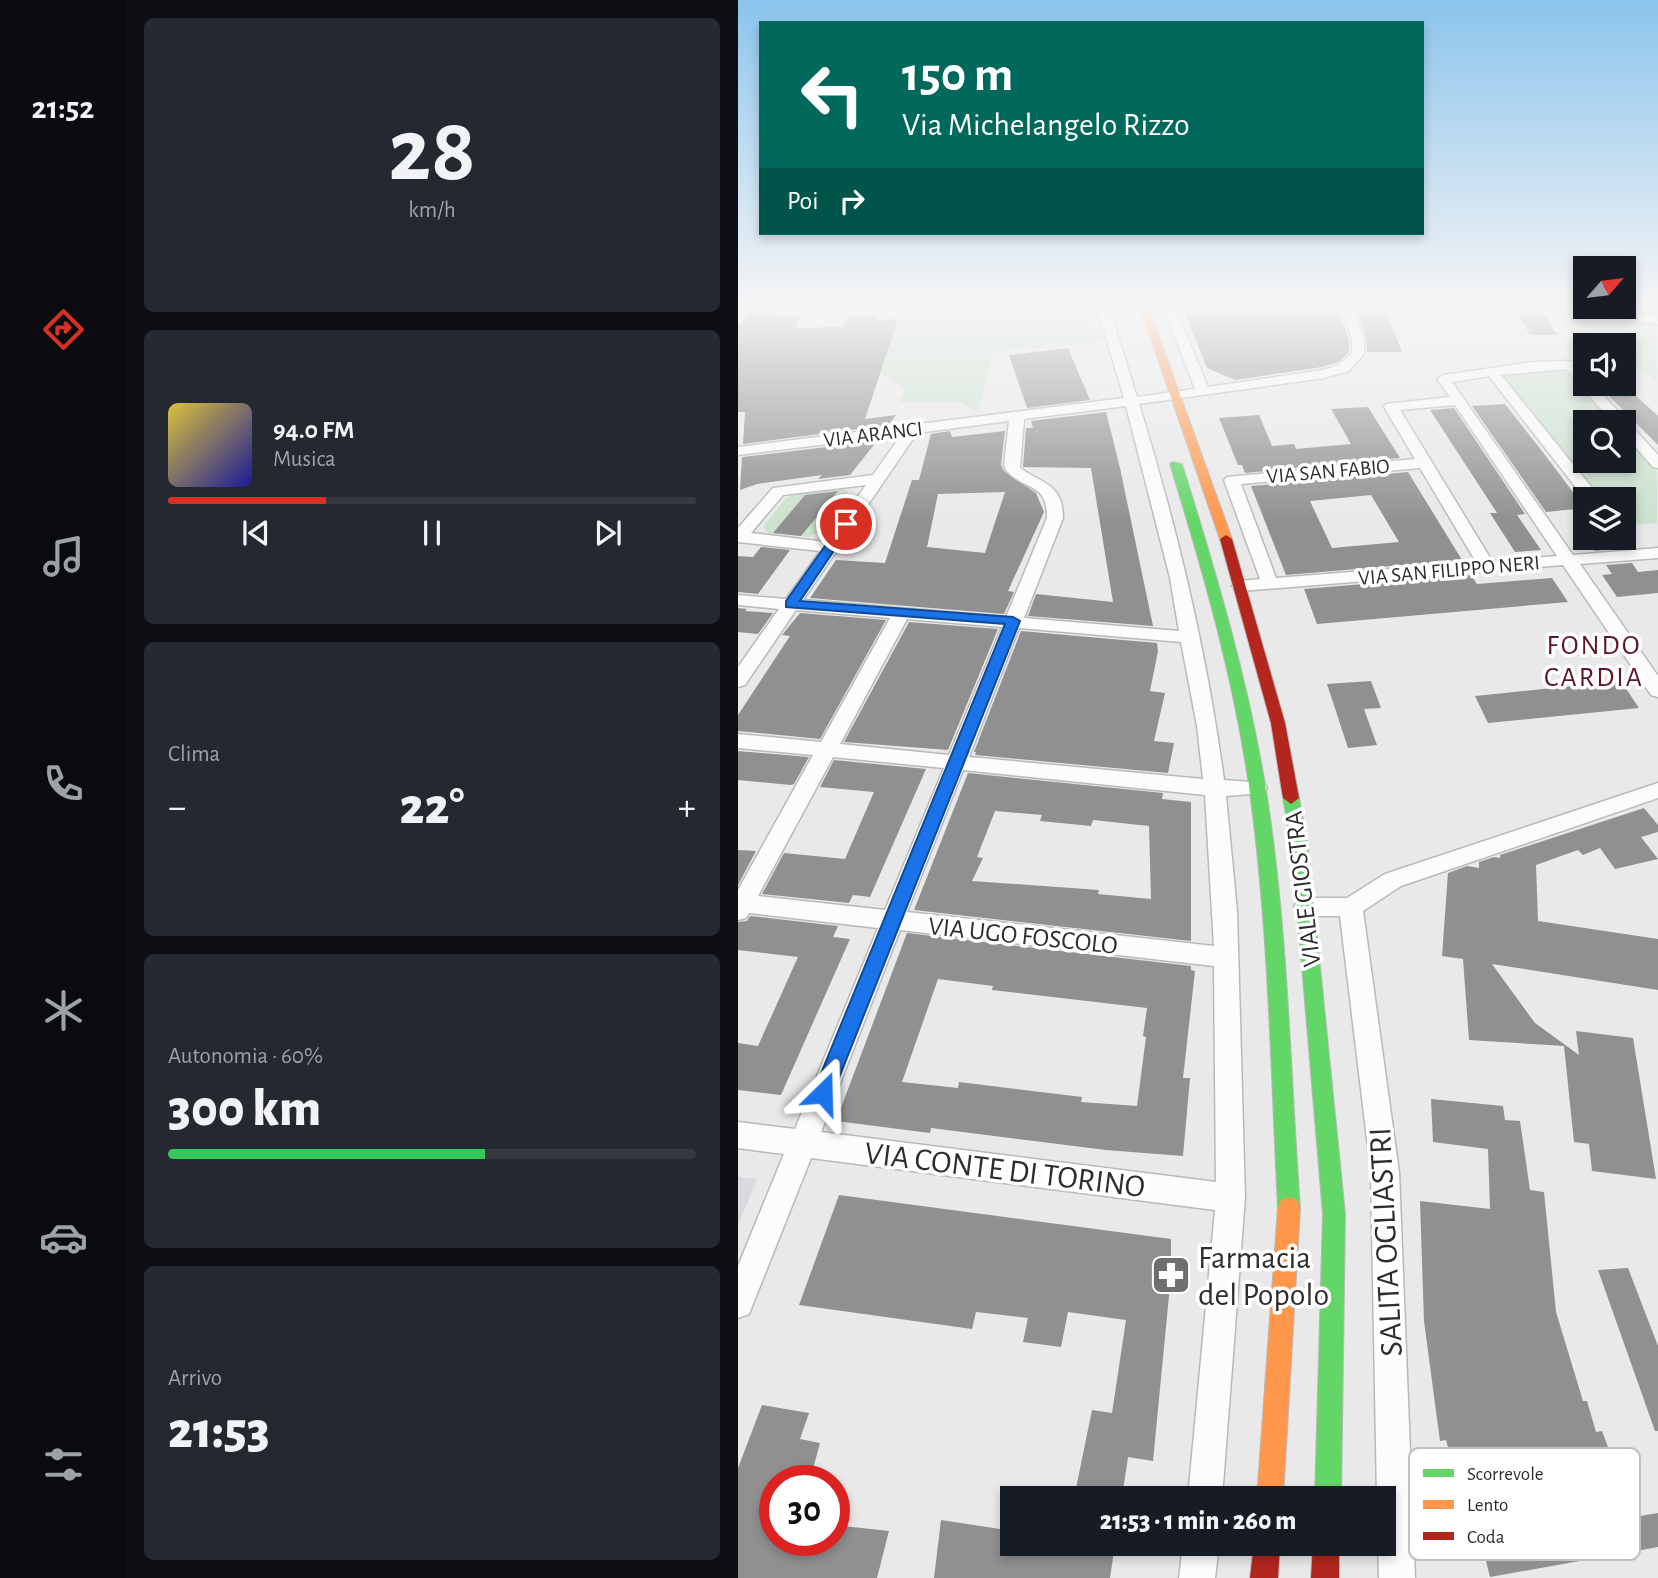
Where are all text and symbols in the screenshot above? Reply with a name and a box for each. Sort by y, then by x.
icon: left [787,49,878,140]
text: 150 m [902,51,1013,100]
text: 21:52 [32,92,94,124]
text: 28 [388,106,476,197]
text: Via Michelangelo Rizzo [902,109,1190,141]
icon: right [833,182,871,220]
text: Poi [787,188,819,214]
text: km/h [408,199,456,222]
north arrow [1573,256,1636,318]
map controls [1573,256,1636,550]
icon: directions [39,305,88,354]
button: sound [1573,333,1636,396]
button: search [1573,410,1636,473]
text: 94.0 FM [273,417,354,443]
street label: VIA ARANCI [822,418,924,451]
text: Musica [273,448,336,471]
street label: VIA SAN FABIO [1266,456,1390,487]
button: layers [1573,487,1636,550]
pin [816,494,876,554]
icon: arrive [827,505,865,543]
icon: previous [237,514,275,552]
icon: pause [413,514,451,552]
icon: next [589,514,627,552]
icon: music [39,532,88,581]
street label: VIA SAN FILIPPO NERI [1357,552,1541,589]
district label: FONDO CARDIA [1544,632,1644,692]
text: Clima [168,743,220,766]
icon: phone [39,759,88,808]
text: 22° [399,781,465,833]
text: − [168,789,186,827]
text: + [678,789,696,827]
street label: VIALE GIOSTRA [1281,809,1325,968]
street label: VIA UGO FOSCOLO [927,913,1119,959]
icon: climate [39,986,88,1035]
text: Autonomia · 60% [168,1045,323,1068]
position arrow [786,1056,860,1130]
text: 300 km [168,1083,321,1135]
street label: SALITA OGLIASTRI [1364,1127,1408,1357]
street label: VIA CONTE DI TORINO [863,1137,1147,1203]
icon: car [39,1213,88,1262]
place label: Farmacia del Popolo [1198,1242,1329,1311]
pharmacy icon: Farmacia del Popolo [1150,1254,1192,1296]
text: Arrivo [168,1367,222,1390]
text: 21:53 [168,1405,270,1457]
icon: filters [39,1440,88,1489]
legend [1409,1448,1640,1560]
speed limit sign: 30 [759,1465,850,1556]
text: Scorrevole [1467,1465,1544,1484]
text: Lento [1467,1496,1508,1515]
text: 21:53 · 1 min · 260 m [1100,1508,1296,1534]
text: Coda [1467,1528,1505,1547]

